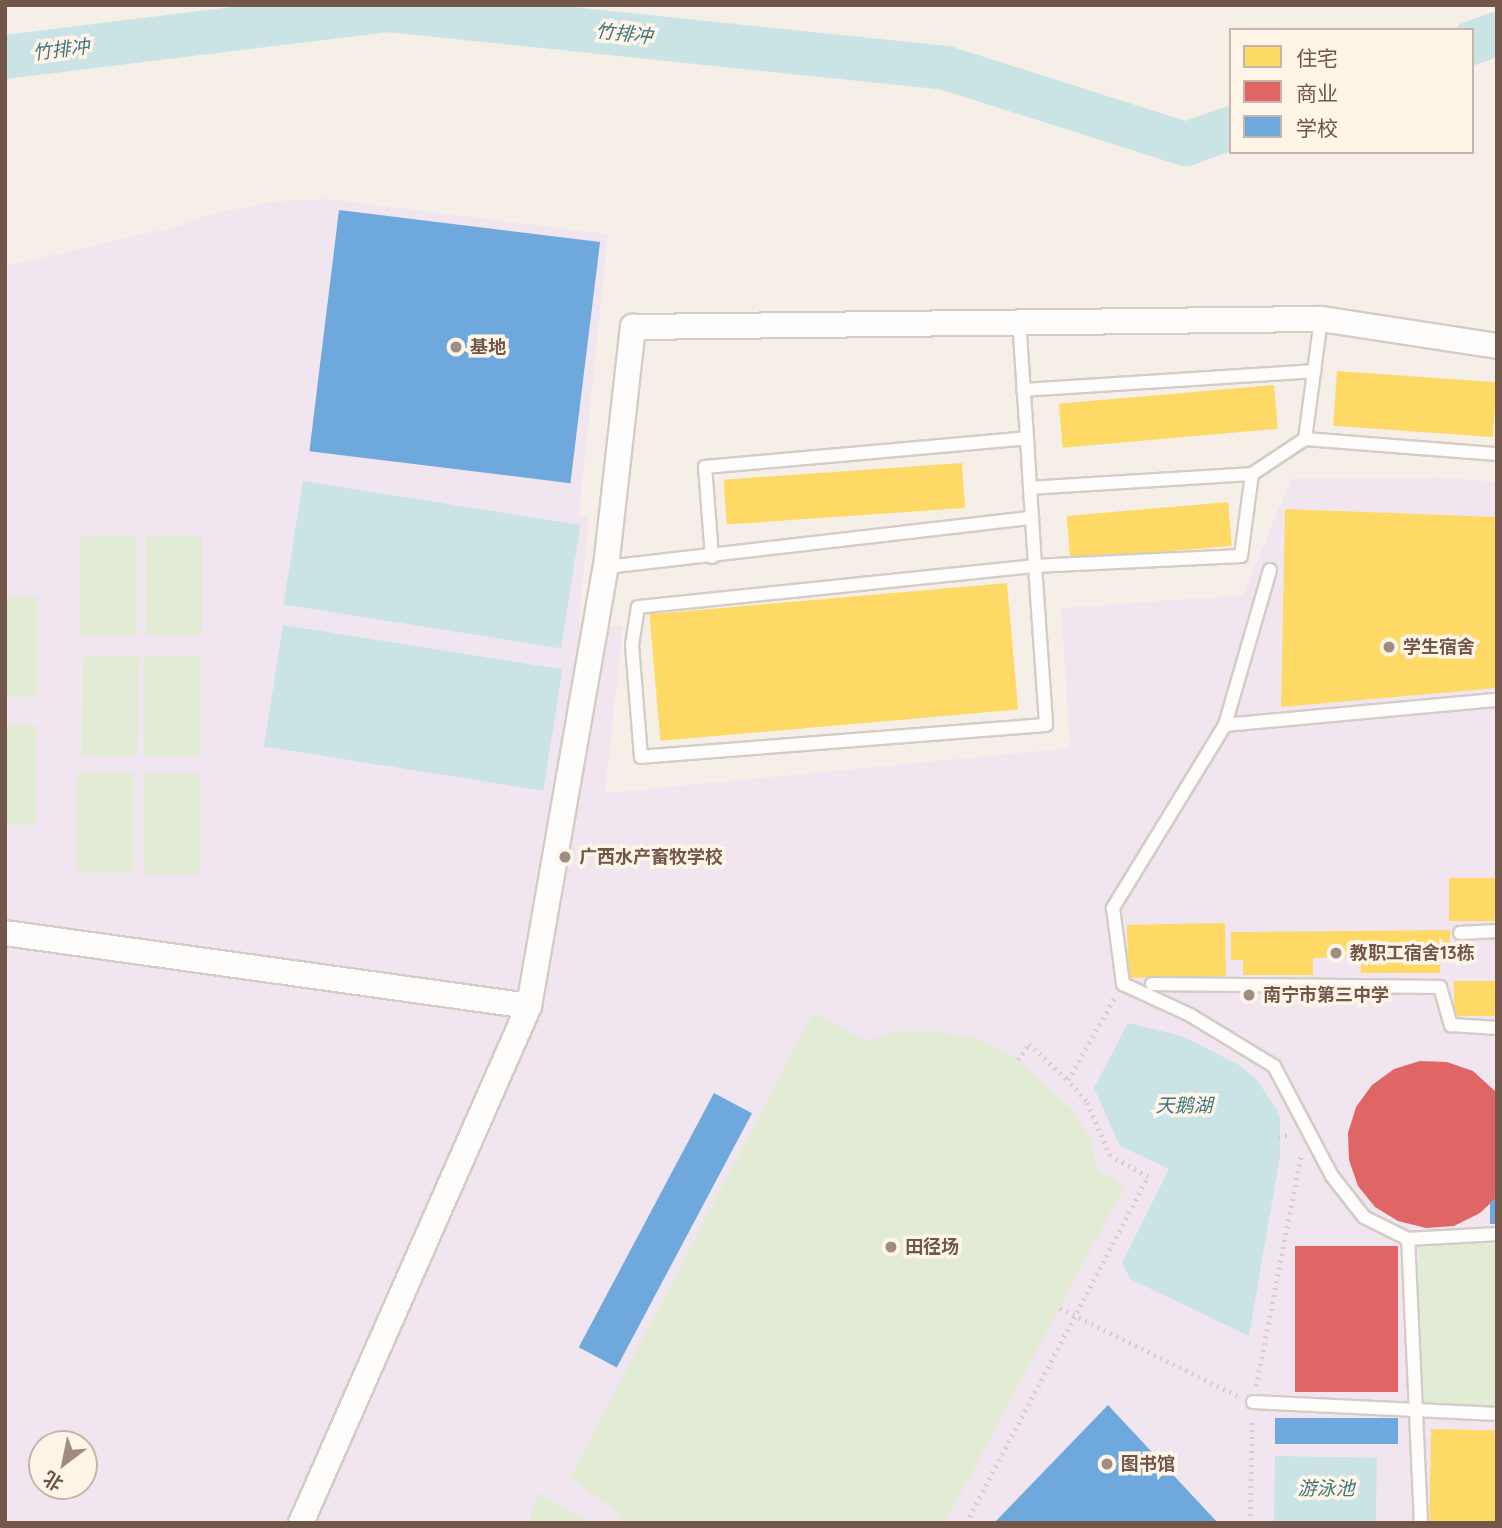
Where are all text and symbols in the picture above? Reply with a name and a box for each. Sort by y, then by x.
water label: 竹排冲 [594,20,654,48]
legend [1229,28,1474,154]
water label: 竹排冲 [31,35,91,65]
text: 住宅 [1296,45,1338,71]
text: 商业 [1296,80,1338,106]
text: 学校 [1296,115,1338,141]
place label: 基地 [470,336,506,358]
marker: 基地 [448,339,464,355]
place label: 学生宿舍 [1403,636,1475,658]
marker: 学生宿舍 [1381,639,1397,655]
place label: 广西水产畜牧学校 [579,846,723,868]
marker: 广西水产畜牧学校 [557,849,573,865]
place label: 教职工宿舍13栋 [1350,942,1475,964]
marker: 教职工宿舍13栋 [1328,945,1344,961]
place label: 南宁市第三中学 [1263,984,1389,1006]
marker: 南宁市第三中学 [1241,987,1257,1003]
water label: 天鹅湖 [1156,1095,1212,1117]
place label: 田径场 [905,1236,959,1258]
marker: 田径场 [883,1239,899,1255]
north arrow [28,1430,98,1500]
place label: 图书馆 [1121,1453,1175,1475]
marker: 图书馆 [1099,1456,1115,1472]
text: 北 [39,1466,67,1496]
water label: 游泳池 [1298,1478,1354,1500]

